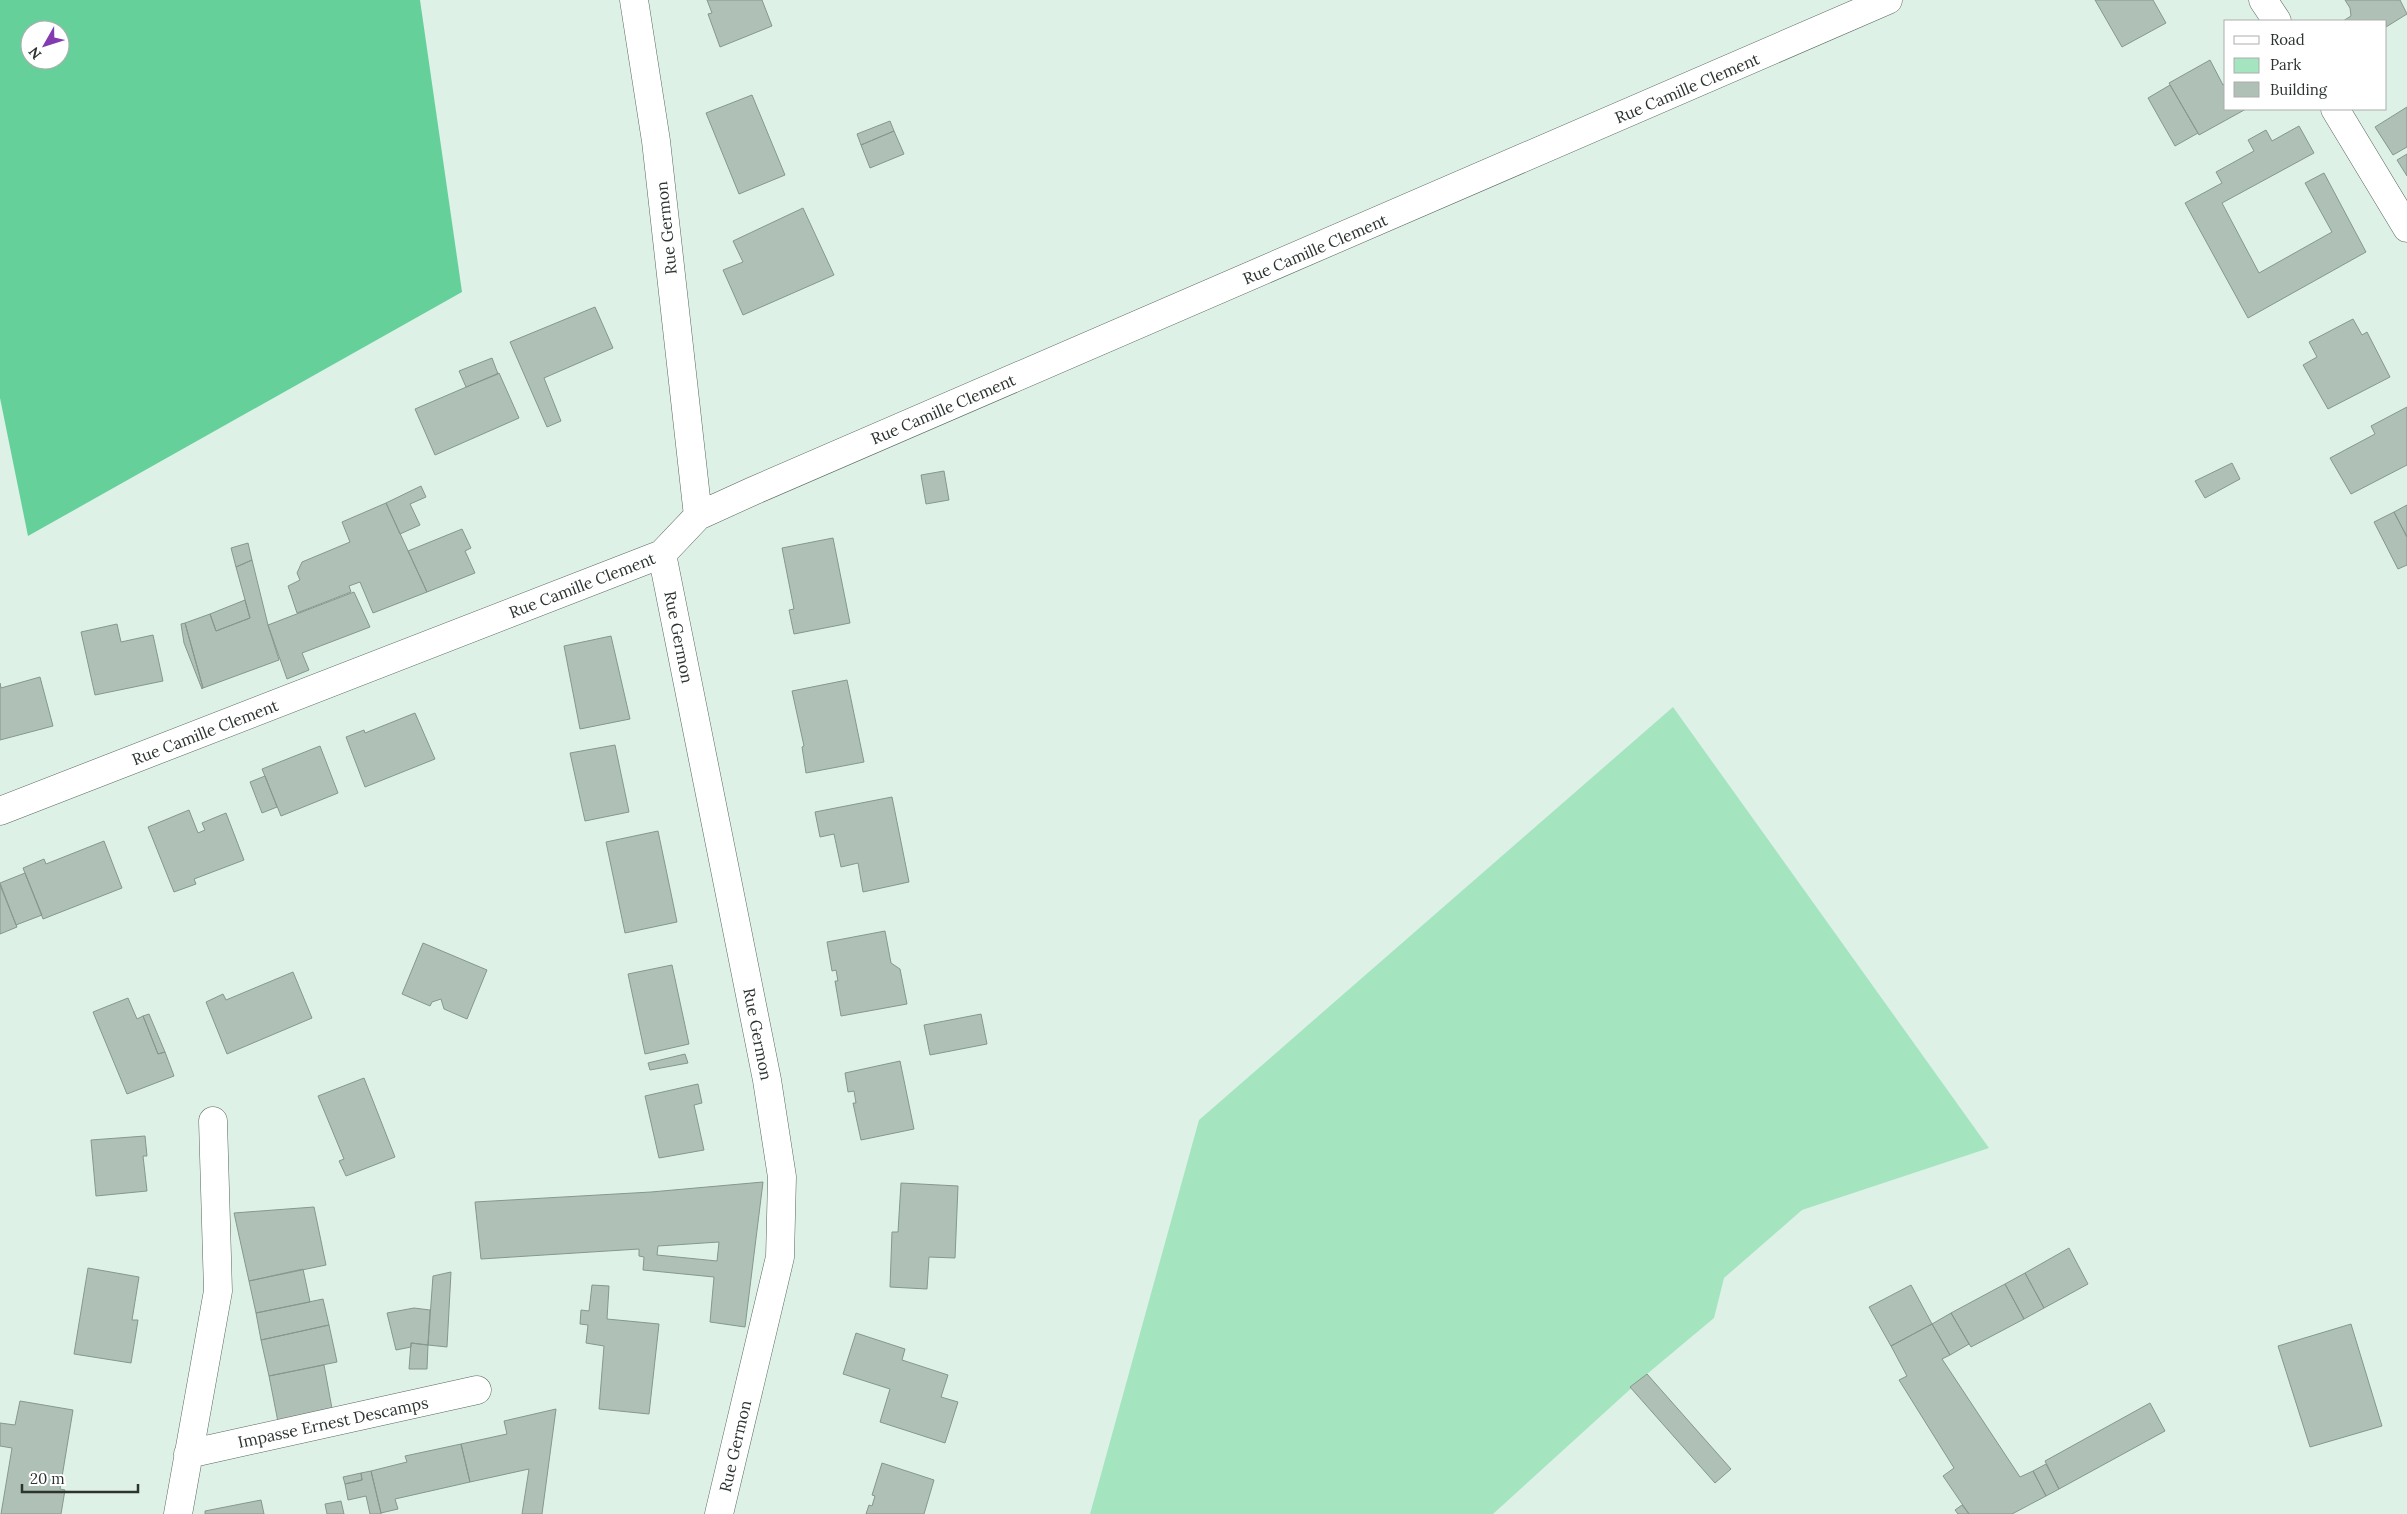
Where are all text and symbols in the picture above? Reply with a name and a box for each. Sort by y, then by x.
north arrow [20,20,70,70]
legend [2224,20,2387,110]
text: Road [2270,30,2305,49]
text: N [24,43,45,63]
street label: Rue Camille Clement [1612,48,1763,128]
text: Park [2270,55,2301,74]
text: Building [2270,80,2328,99]
street label: Rue Germon [651,180,681,276]
street label: Rue Camille Clement [1240,209,1391,289]
street label: Rue Camille Clement [868,369,1019,449]
street label: Rue Camille Clement [506,548,659,622]
street label: Rue Germon [660,589,698,685]
street label: Rue Camille Clement [129,695,282,769]
street label: Rue Germon [739,986,777,1082]
street label: Impasse Ernest Descamps [236,1392,430,1452]
street label: Rue Germon [715,1398,755,1494]
scale bar [22,1462,139,1494]
text: 20 m [30,1469,65,1488]

